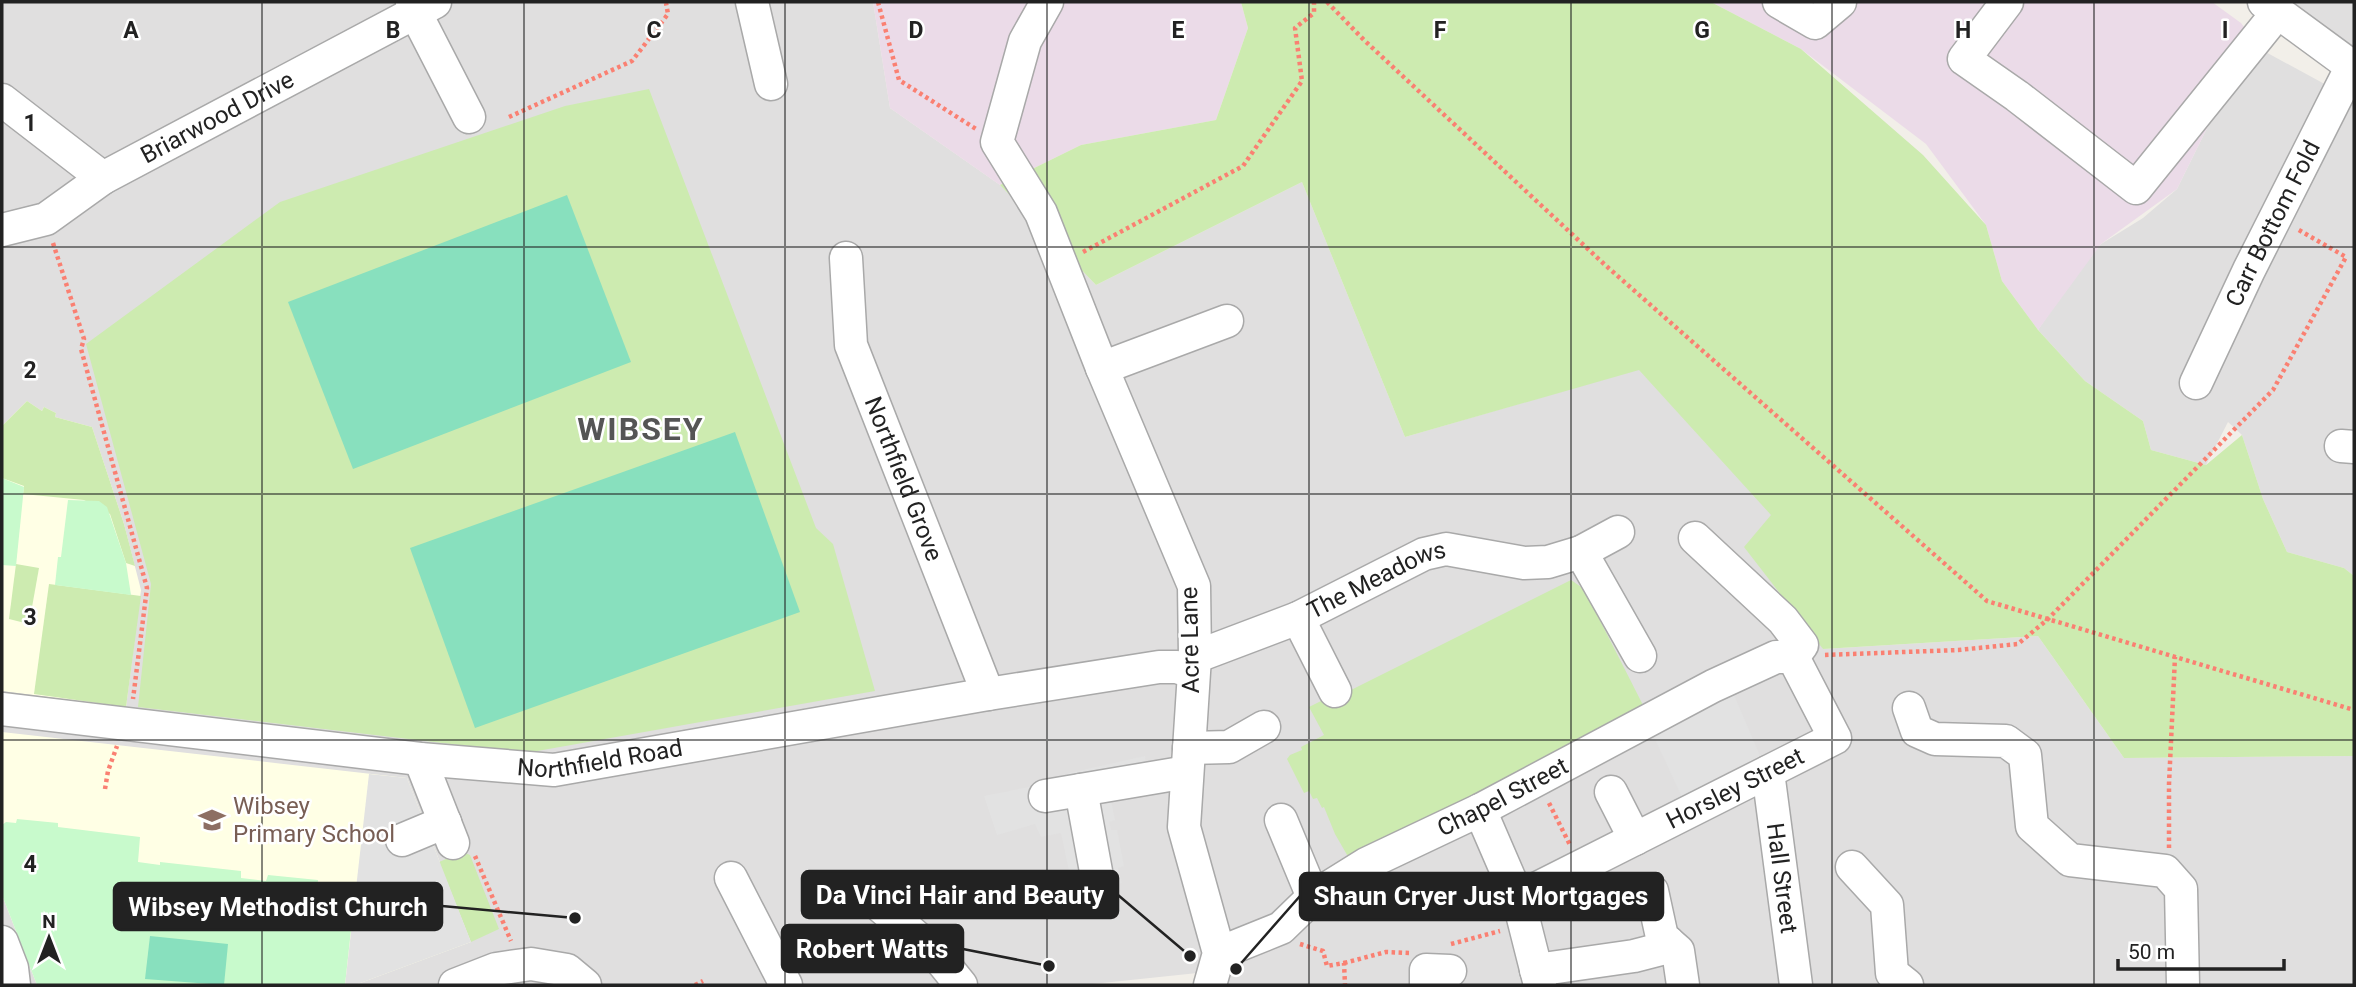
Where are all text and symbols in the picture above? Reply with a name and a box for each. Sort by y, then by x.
text: A [123,17,139,44]
text: B [386,17,400,44]
text: C [646,17,662,44]
text: D [909,17,923,44]
text: E [1172,17,1185,44]
text: F [1434,17,1447,44]
text: G [1694,17,1710,44]
text: H [1955,17,1971,44]
text: I [2222,17,2228,44]
street label: Briarwood Drive [136,65,299,169]
text: 1 [23,110,37,137]
street label: Carr Bottom Fold [2220,136,2326,311]
text: 2 [23,357,37,384]
street label: Northfield Grove [859,393,948,565]
district label: WIBSEY [577,410,705,448]
street label: The Meadows [1303,536,1448,625]
street label: Acre Lane [1175,586,1205,694]
text: 3 [23,604,37,631]
street label: Northfield Road [516,734,685,784]
street label: Horsley Street [1661,742,1809,835]
street label: Chapel Street [1433,752,1573,842]
place label: Wibsey Primary School [233,792,395,848]
school or university icon: Wibsey Primary School [197,805,227,835]
street label: Hall Street [1761,821,1803,935]
text: 4 [23,851,37,878]
callout: Da Vinci Hair and Beauty [802,871,1118,918]
callout: Shaun Cryer Just Mortgages [1300,873,1663,920]
text: Da Vinci Hair and Beauty [816,880,1105,910]
text: Shaun Cryer Just Mortgages [1314,881,1648,911]
callout: Wibsey Methodist Church [114,883,442,930]
text: Wibsey Methodist Church [128,892,428,922]
north arrow [14,903,84,973]
text: N [42,910,56,933]
callout: Robert Watts [782,925,963,972]
scale bar [2118,928,2284,972]
text: Robert Watts [796,934,948,964]
text: 50 m [2128,940,2175,964]

